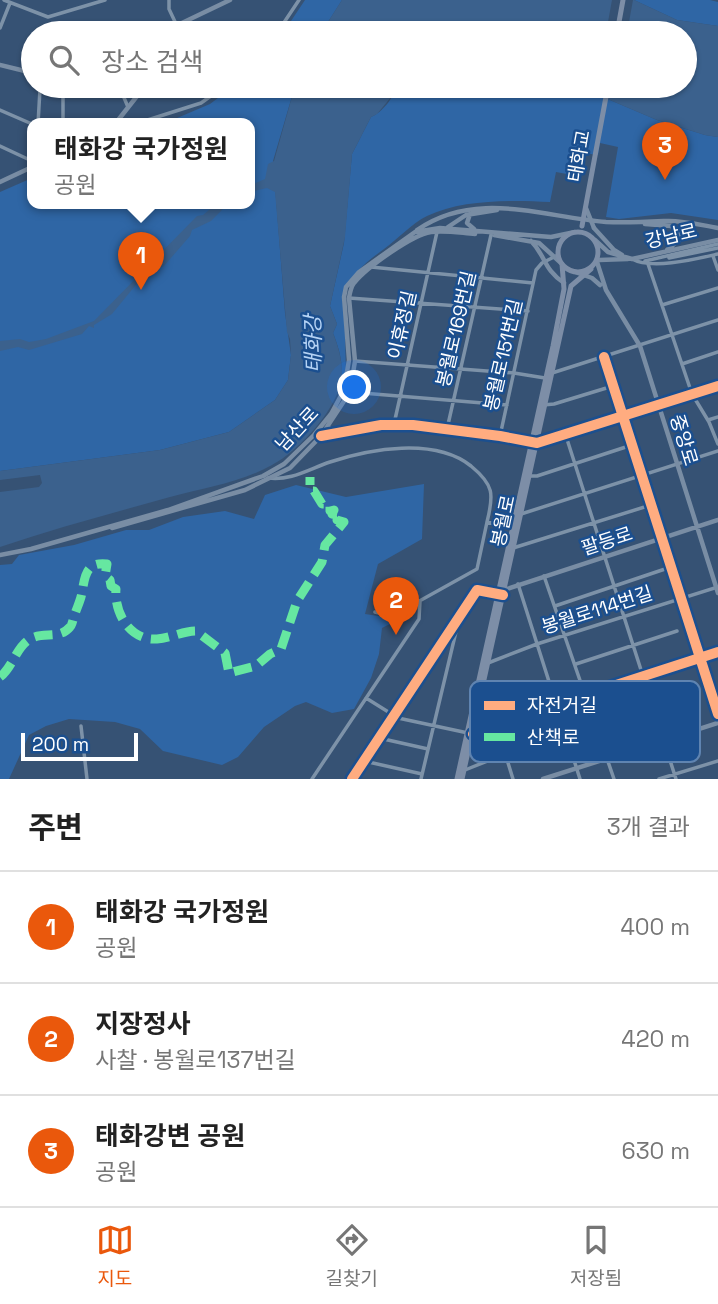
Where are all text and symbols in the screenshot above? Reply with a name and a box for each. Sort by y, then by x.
search box [21,21,697,98]
icon: search [45,41,83,79]
text: 장소 검색 [101,45,203,79]
popup [27,118,255,209]
pin: 3 [642,122,688,180]
street label: 태화교 [562,128,596,184]
text: 태화강 국가정원 [54,132,228,166]
text: 공원 [54,170,96,200]
street label: 강남로 [643,218,699,254]
pin: 1 [118,232,164,290]
street label: 봉월로169번길 [430,268,482,390]
street label: 이휴정길 [382,288,422,362]
street label: 봉월로151번길 [478,296,528,414]
water label: 태화강 [299,312,327,373]
your location [337,370,371,404]
street label: 남산로 [270,401,324,457]
street label: 중앙로 [664,411,704,469]
street label: 봉월로 [485,493,521,549]
street label: 팔등로 [578,521,636,561]
pin: 2 [373,577,419,635]
street label: 봉월로114번길 [538,580,656,640]
legend [470,681,700,762]
text: 자전거길 [527,693,597,718]
text: 산책로 [527,725,579,750]
scale bar [21,730,138,762]
text: 200 m [32,732,89,757]
text: 주변 [28,808,83,847]
text: 3개 결과 [607,812,690,842]
text: 태화강 국가정원 [95,895,269,929]
text: 1 [46,912,56,942]
text: 400 m [620,912,690,942]
text: 공원 [95,933,137,963]
text: 지장정사 [95,1007,191,1041]
text: 2 [44,1024,58,1054]
text: 420 m [621,1024,690,1054]
text: 사찰 · 봉월로137번길 [95,1045,296,1075]
text: 태화강변 공원 [95,1119,245,1153]
text: 3 [44,1136,58,1166]
text: 630 m [622,1136,690,1166]
text: 공원 [95,1157,137,1187]
tab: 지도 [96,1221,134,1291]
tab: 길찾기 [326,1221,378,1291]
tab: 저장됨 [570,1221,622,1291]

